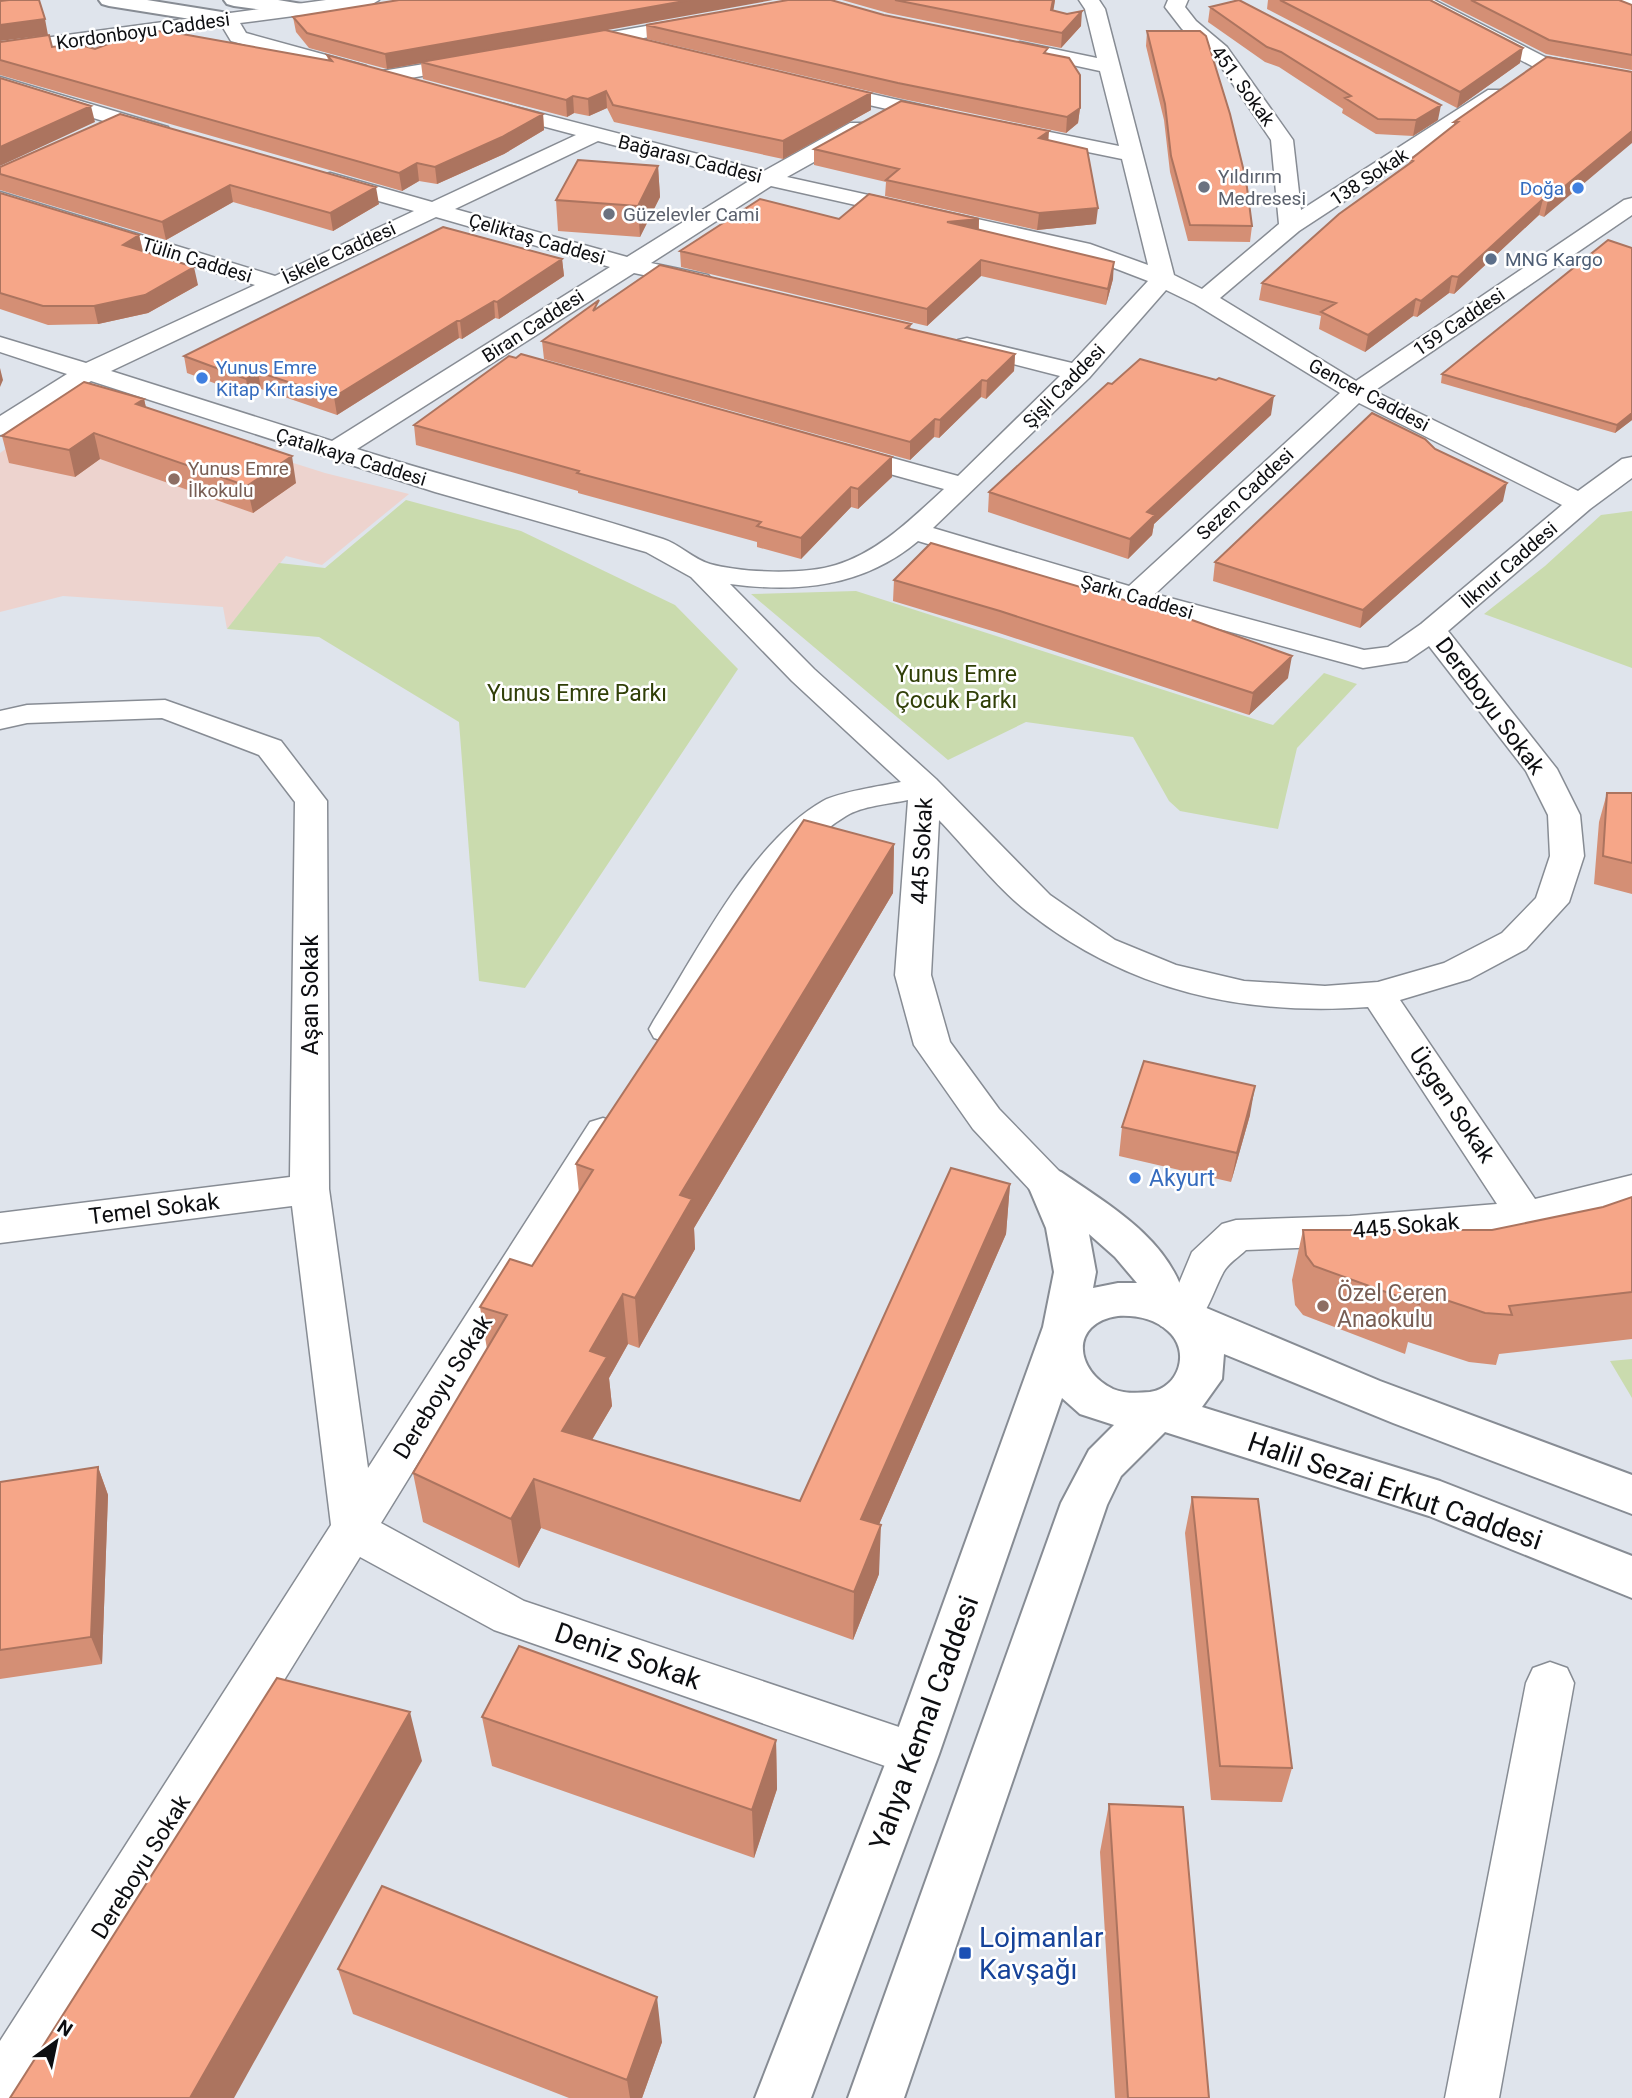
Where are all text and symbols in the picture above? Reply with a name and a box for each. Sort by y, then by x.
street label: Kordonboyu Caddesi [55,7,231,55]
street label: 451. Sokak [1206,41,1280,131]
street label: Bağarası Caddesi [616,130,764,188]
street label: 138 Sokak [1326,143,1413,211]
place label: Yıldırım Medresesi [1218,165,1306,210]
place label: Doğa [1520,177,1564,200]
marker: Yıldırım Medresesi [1196,179,1212,195]
marker: Doğa [1570,180,1586,196]
place label: Güzelevler Cami [623,203,759,226]
marker: Güzelevler Cami [601,206,617,222]
street label: Çeliktaş Caddesi [466,209,608,269]
street label: İskele Caddesi [279,217,399,289]
street label: Tülin Caddesi [139,232,255,288]
place label: MNG Kargo [1505,248,1603,271]
marker: MNG Kargo [1483,251,1499,267]
street label: 159 Caddesi [1409,283,1509,361]
street label: Biran Caddesi [478,285,588,367]
street label: Şişli Caddesi [1018,339,1110,433]
street label: Gencer Caddesi [1305,354,1433,436]
place label: Yunus Emre Kitap Kırtasiye [216,356,338,401]
marker: Yunus Emre Kitap Kırtasiye [194,370,210,386]
street label: Çatalkaya Caddesi [273,423,429,491]
street label: Sezen Caddesi [1192,443,1298,545]
place label: Yunus Emre İlkokulu [188,457,289,502]
marker: Yunus Emre İlkokulu [166,471,182,487]
street label: İlknur Caddesi [1456,517,1562,613]
street label: Şarkı Caddesi [1078,570,1196,624]
street label: Dereboyu Sokak [1430,632,1551,780]
park label: Yunus Emre Çocuk Parkı [895,661,1017,714]
park label: Yunus Emre Parkı [487,680,667,707]
street label: 445 Sokak [906,796,938,905]
street label: Aşan Sokak [297,934,324,1055]
street label: Üçgen Sokak [1404,1042,1501,1168]
place label: Akyurt [1149,1165,1215,1192]
marker: Akyurt [1127,1170,1143,1186]
street label: Temel Sokak [87,1188,221,1230]
street label: 445 Sokak [1351,1208,1461,1244]
place label: Özel Ceren Anaokulu [1337,1279,1447,1333]
marker: Özel Ceren Anaokulu [1315,1298,1331,1314]
street label: Dereboyu Sokak [388,1310,498,1464]
street label: Halil Sezai Erkut Caddesi [1243,1425,1547,1557]
street label: Yahya Kemal Caddesi [863,1591,985,1855]
street label: Deniz Sokak [551,1616,706,1697]
street label: Dereboyu Sokak [86,1790,196,1944]
place label: Lojmanlar Kavşağı [979,1921,1104,1986]
marker: Lojmanlar Kavşağı [957,1945,973,1961]
north arrow [21,2007,91,2077]
text: N [53,2015,77,2041]

